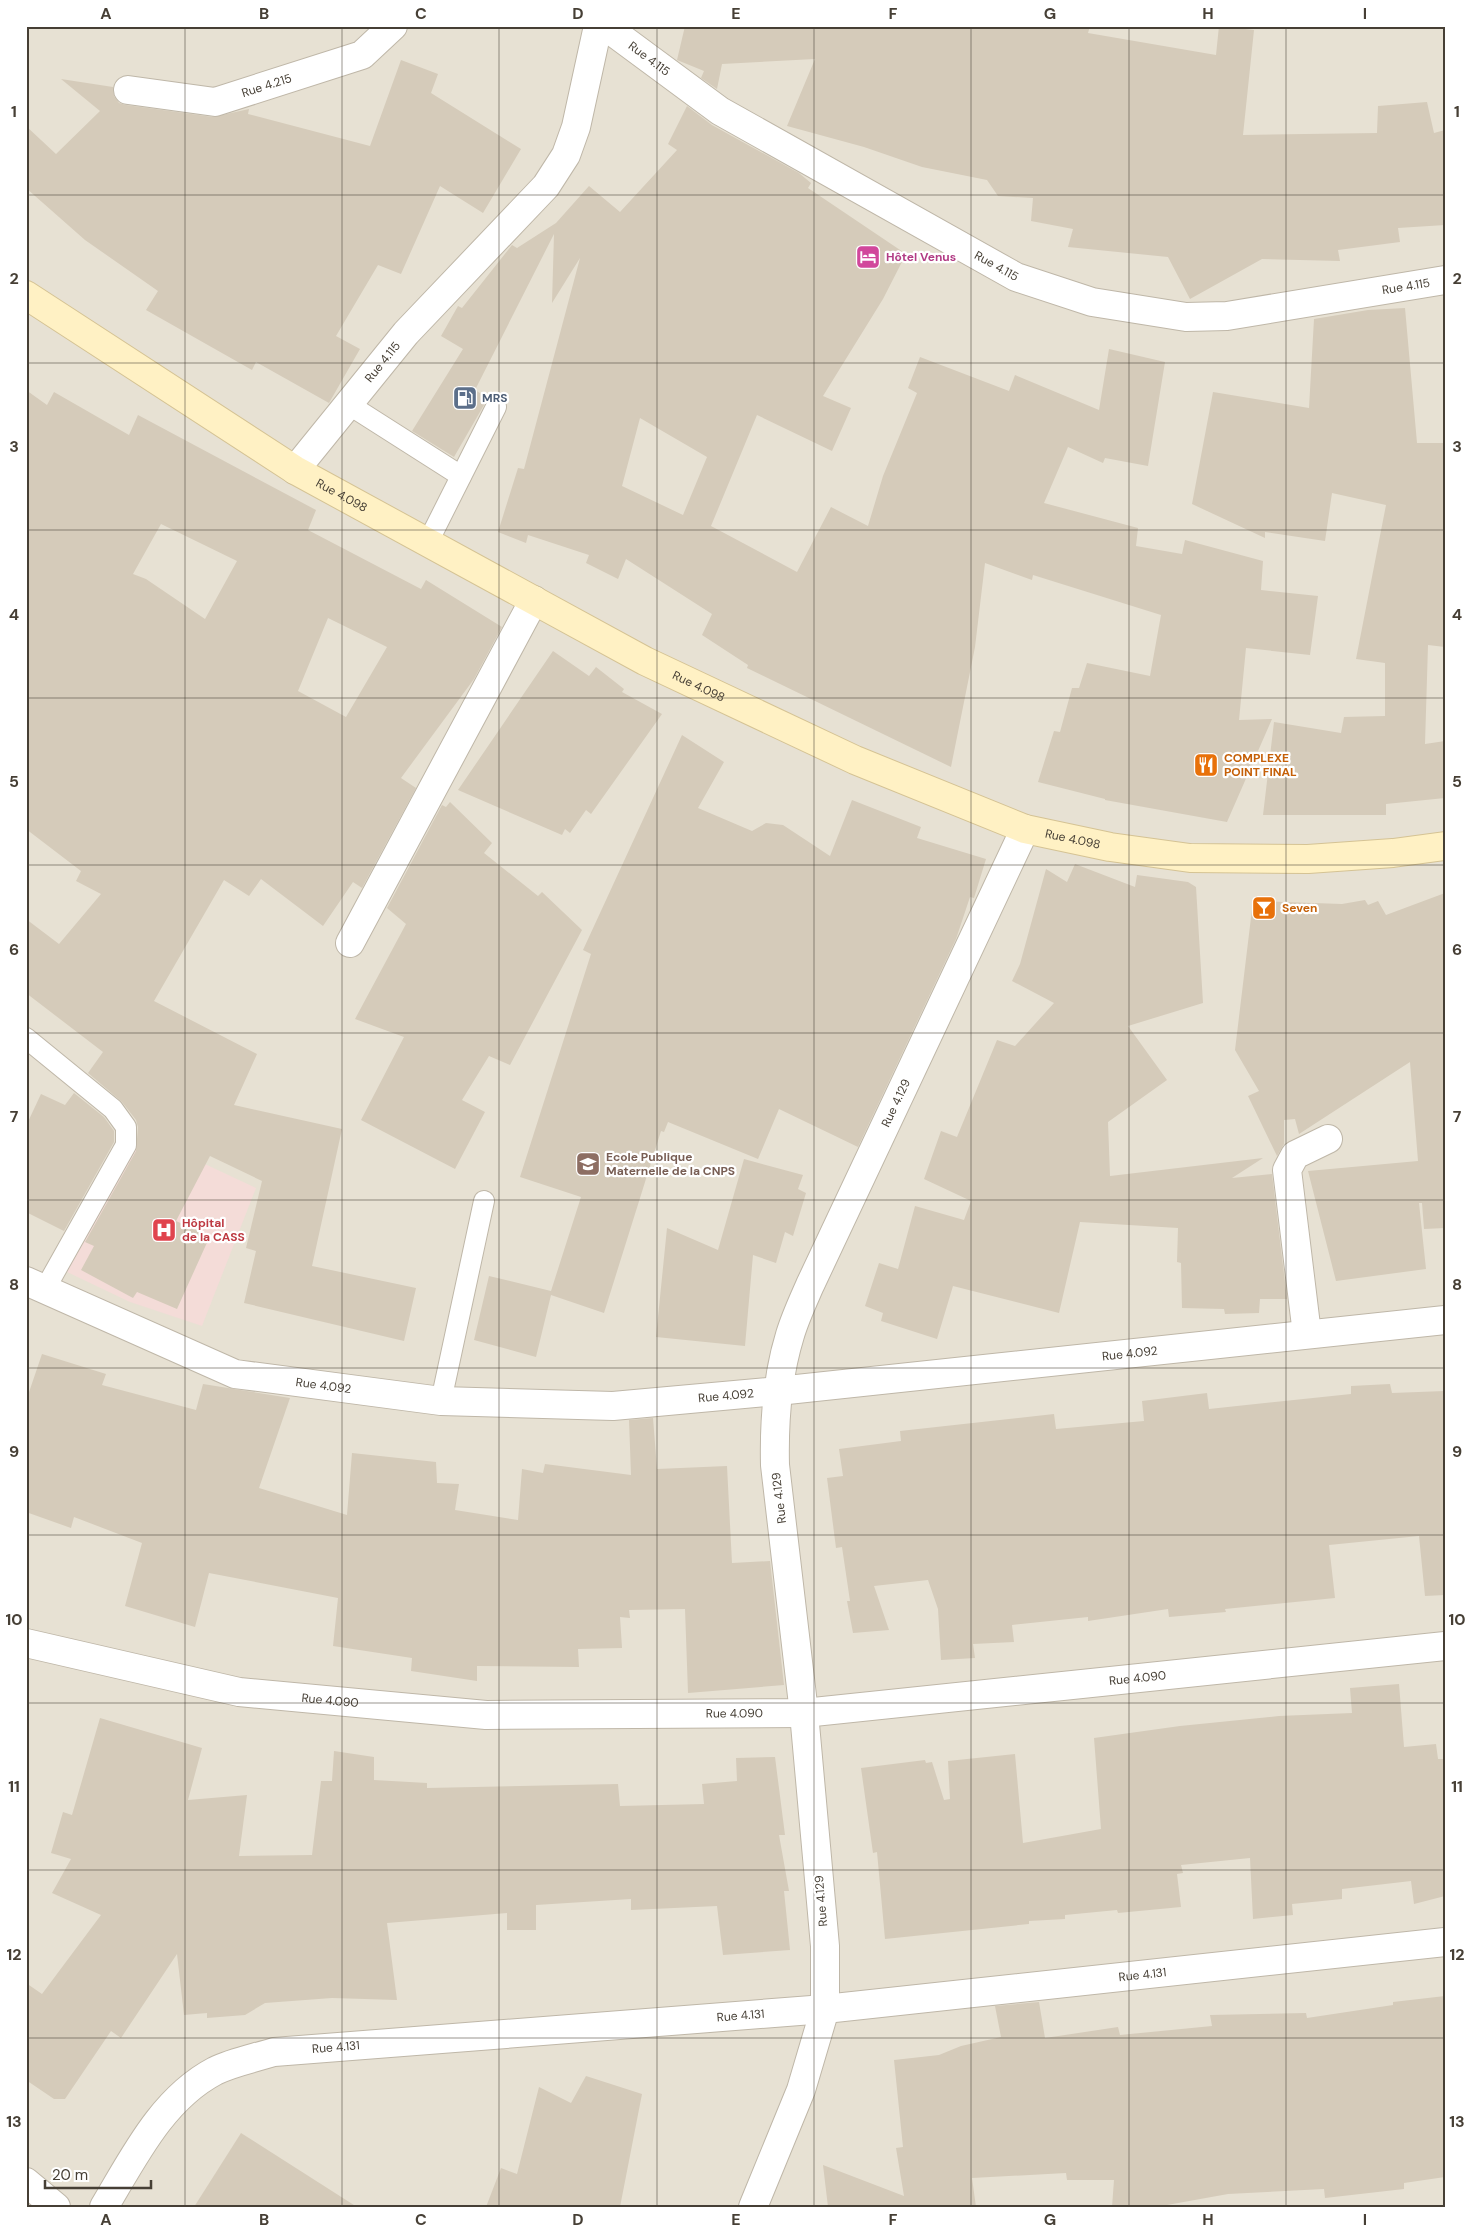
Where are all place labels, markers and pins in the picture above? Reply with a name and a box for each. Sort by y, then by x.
hotel icon: Hôtel Venus [855,244,881,270]
place label: Hôtel Venus [886,249,956,265]
fuel station icon: MRS [452,385,478,411]
place label: MRS [482,390,507,406]
place label: COMPLEXE POINT FINAL [1224,750,1297,780]
restaurant icon: COMPLEXE POINT FINAL [1193,752,1219,778]
bar icon: Seven [1251,895,1277,921]
place label: Seven [1282,900,1317,916]
place label: Ecole Publique Maternelle de la CNPS [606,1149,735,1179]
school or university icon: Ecole Publique Maternelle de la CNPS [575,1151,601,1177]
place label: Hôpital de la CASS [182,1215,245,1245]
hospital icon: Hôpital de la CASS [151,1217,177,1243]

